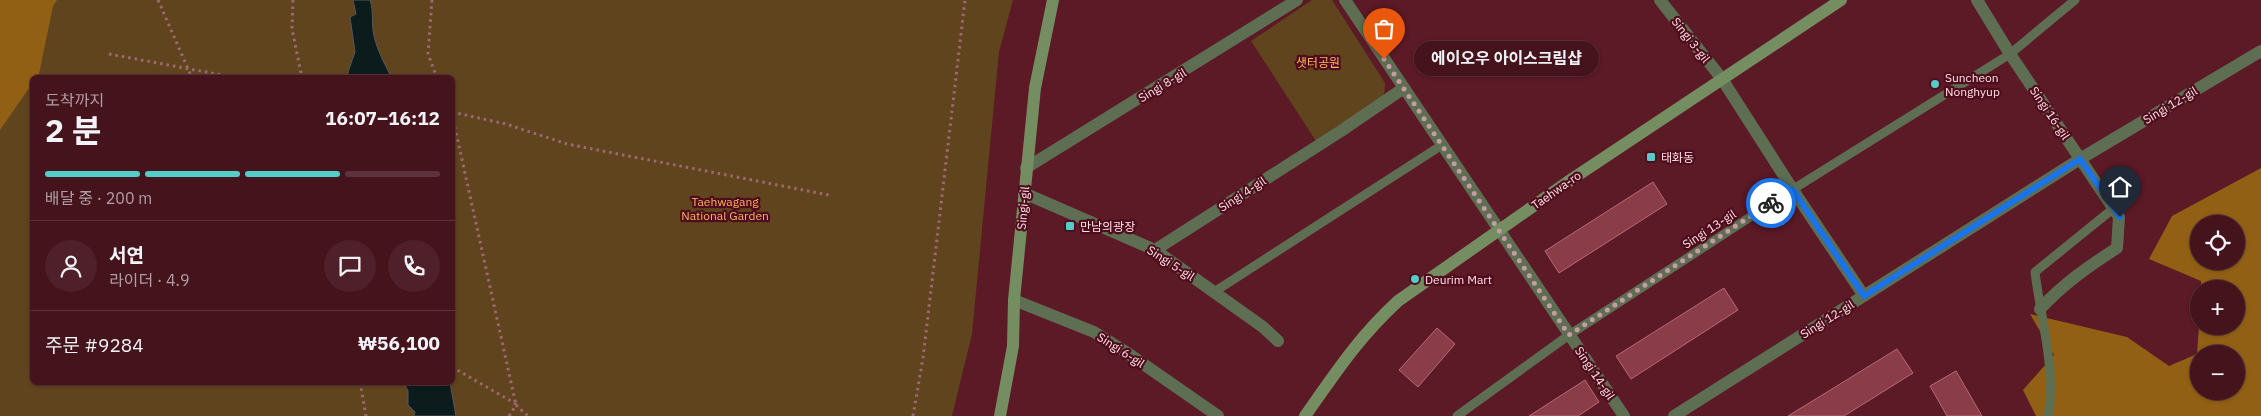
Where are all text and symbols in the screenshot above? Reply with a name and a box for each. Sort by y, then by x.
pin [1363,8,1405,59]
street label: Singi 3-gil [1669,14,1713,66]
icon: bag [1370,15,1398,43]
callout: 에이오우 아이스크림샵 [1414,42,1599,76]
text: 에이오우 아이스크림샵 [1431,48,1582,68]
park label: 샛터공원 [1296,55,1340,70]
street label: Singi 8-gil [1135,65,1189,105]
place label: Suncheon Nonghyup [1945,70,2000,99]
marker: Suncheon Nonghyup [1929,78,1941,90]
street label: Singi 12-gil [2140,83,2200,127]
street label: Singi 16-gil [2027,84,2073,142]
text: 도착까지 [45,90,104,110]
text: 16:07–16:12 [325,106,440,130]
text: 2 분 [45,109,101,151]
place label: 태화동 [1661,150,1694,165]
marker: 태화동 [1645,151,1657,163]
pin [2099,166,2141,217]
street label: Taehwa-ro [1528,167,1584,213]
street label: Singi 4-gil [1215,173,1269,215]
icon: home [2106,173,2134,201]
courier [1746,178,1796,228]
street label: Singi-gil [1014,186,1032,230]
text: 배달 중 · 200 m [45,188,152,208]
icon: bike [1757,189,1785,217]
park label: Taehwagang National Garden [681,194,769,223]
street label: Singi 13-gil [1679,206,1739,252]
map controls [2190,215,2245,400]
button: locate [2190,215,2245,270]
place label: 만남의광장 [1080,219,1135,234]
marker: 만남의광장 [1064,220,1076,232]
button: person [45,240,97,292]
button: chat [324,240,376,292]
button: phone [388,240,440,292]
street label: Singi 5-gil [1144,242,1198,284]
text: 서연 [109,243,144,267]
text: 라이더 · 4.9 [109,270,189,290]
place label: Deurim Mart [1425,272,1492,287]
marker: Deurim Mart [1409,273,1421,285]
button: + [2190,280,2245,335]
street label: Singi 12-gil [1797,297,1857,341]
street label: Singi 6-gil [1094,329,1148,371]
text: ₩56,100 [358,331,440,355]
text: 주문 #9284 [45,333,144,357]
street label: Singi 14-gil [1572,344,1618,402]
button: − [2190,345,2245,400]

